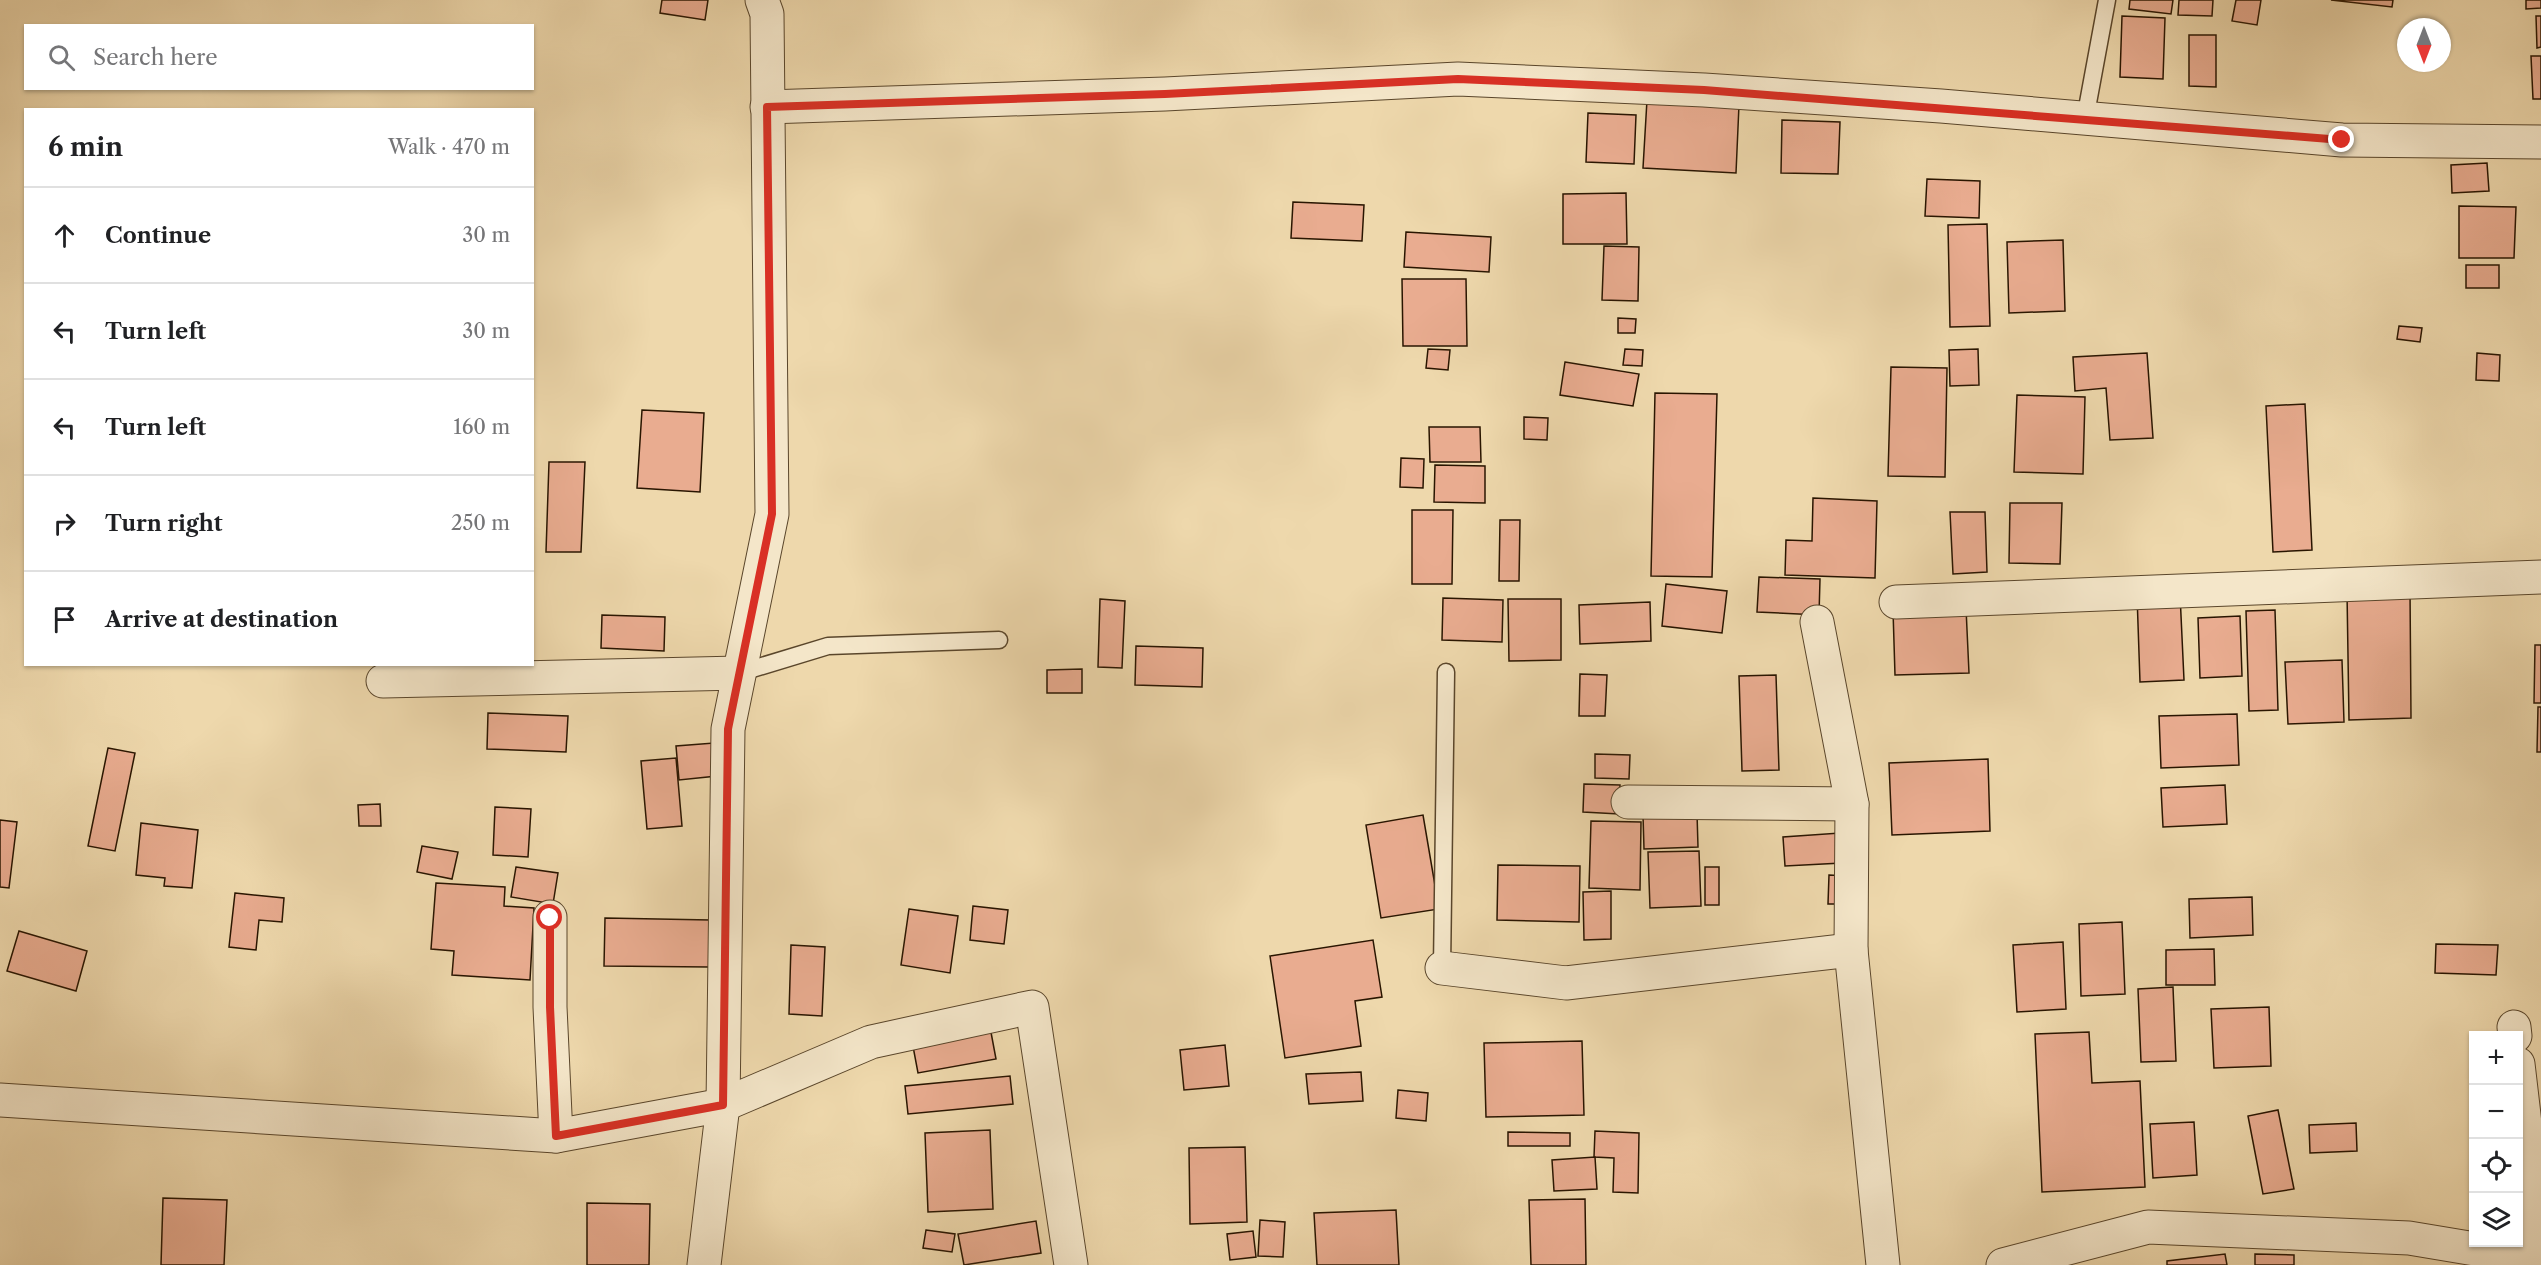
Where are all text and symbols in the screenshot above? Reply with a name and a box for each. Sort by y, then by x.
north arrow [2397,18,2451,72]
search box [24,24,534,90]
icon: search [45,41,78,74]
text: Search here [93,44,218,71]
route end [2328,126,2354,152]
text: 6 min [48,131,123,163]
text: Walk · 470 m [388,135,510,159]
icon: ahead [48,219,81,252]
text: Continue [105,222,211,249]
text: 30 m [462,223,510,247]
icon: left [48,315,81,348]
text: Turn left [105,318,206,345]
text: 30 m [462,319,510,343]
icon: left [48,411,81,444]
text: Turn left [105,414,206,441]
text: 160 m [453,415,510,439]
icon: right [48,507,81,540]
text: Turn right [105,510,223,537]
text: 250 m [451,511,510,535]
icon: arrive [48,603,81,636]
text: Arrive at destination [105,606,338,633]
route start [536,904,562,930]
map controls [2469,1031,2523,1247]
button: + [2469,1031,2523,1085]
button: − [2469,1085,2523,1139]
button: locate [2469,1139,2523,1193]
button: layers [2469,1193,2523,1247]

